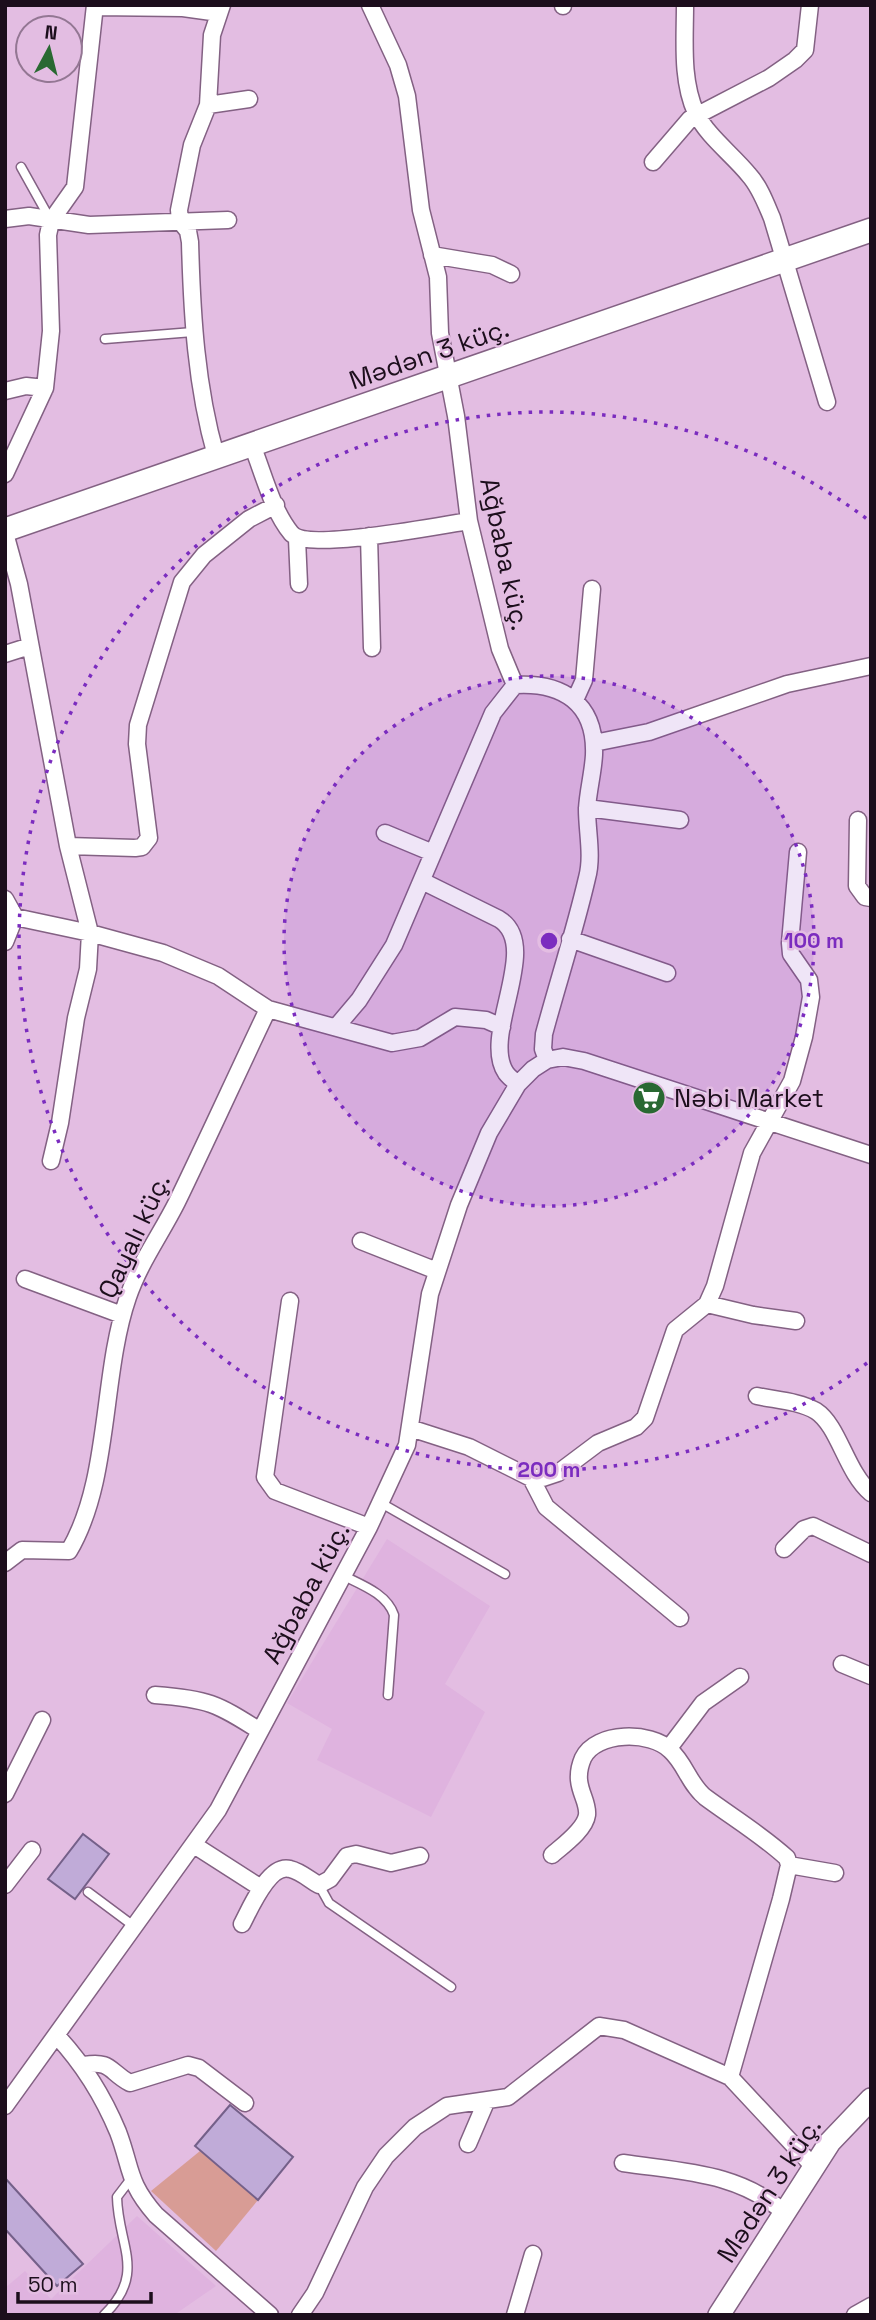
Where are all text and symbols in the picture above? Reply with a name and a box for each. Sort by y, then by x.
north arrow [14,14,84,84]
text: N [43,19,59,46]
street label: Mədən 3 küç. [345,311,513,397]
street label: Ağbaba küç. [472,475,538,633]
text: 100 m [784,927,844,954]
centre of rings [537,929,561,953]
supermarket icon: Nəbi Market [630,1079,668,1117]
place label: Nəbi Market [674,1081,824,1115]
street label: Qayalı küç. [90,1168,178,1304]
text: 200 m [518,1456,580,1483]
street label: Ağbaba küç. [255,1517,357,1669]
street label: Mədən 3 küç. [709,2111,829,2269]
scale bar [18,2260,150,2304]
text: 50 m [28,2271,78,2298]

